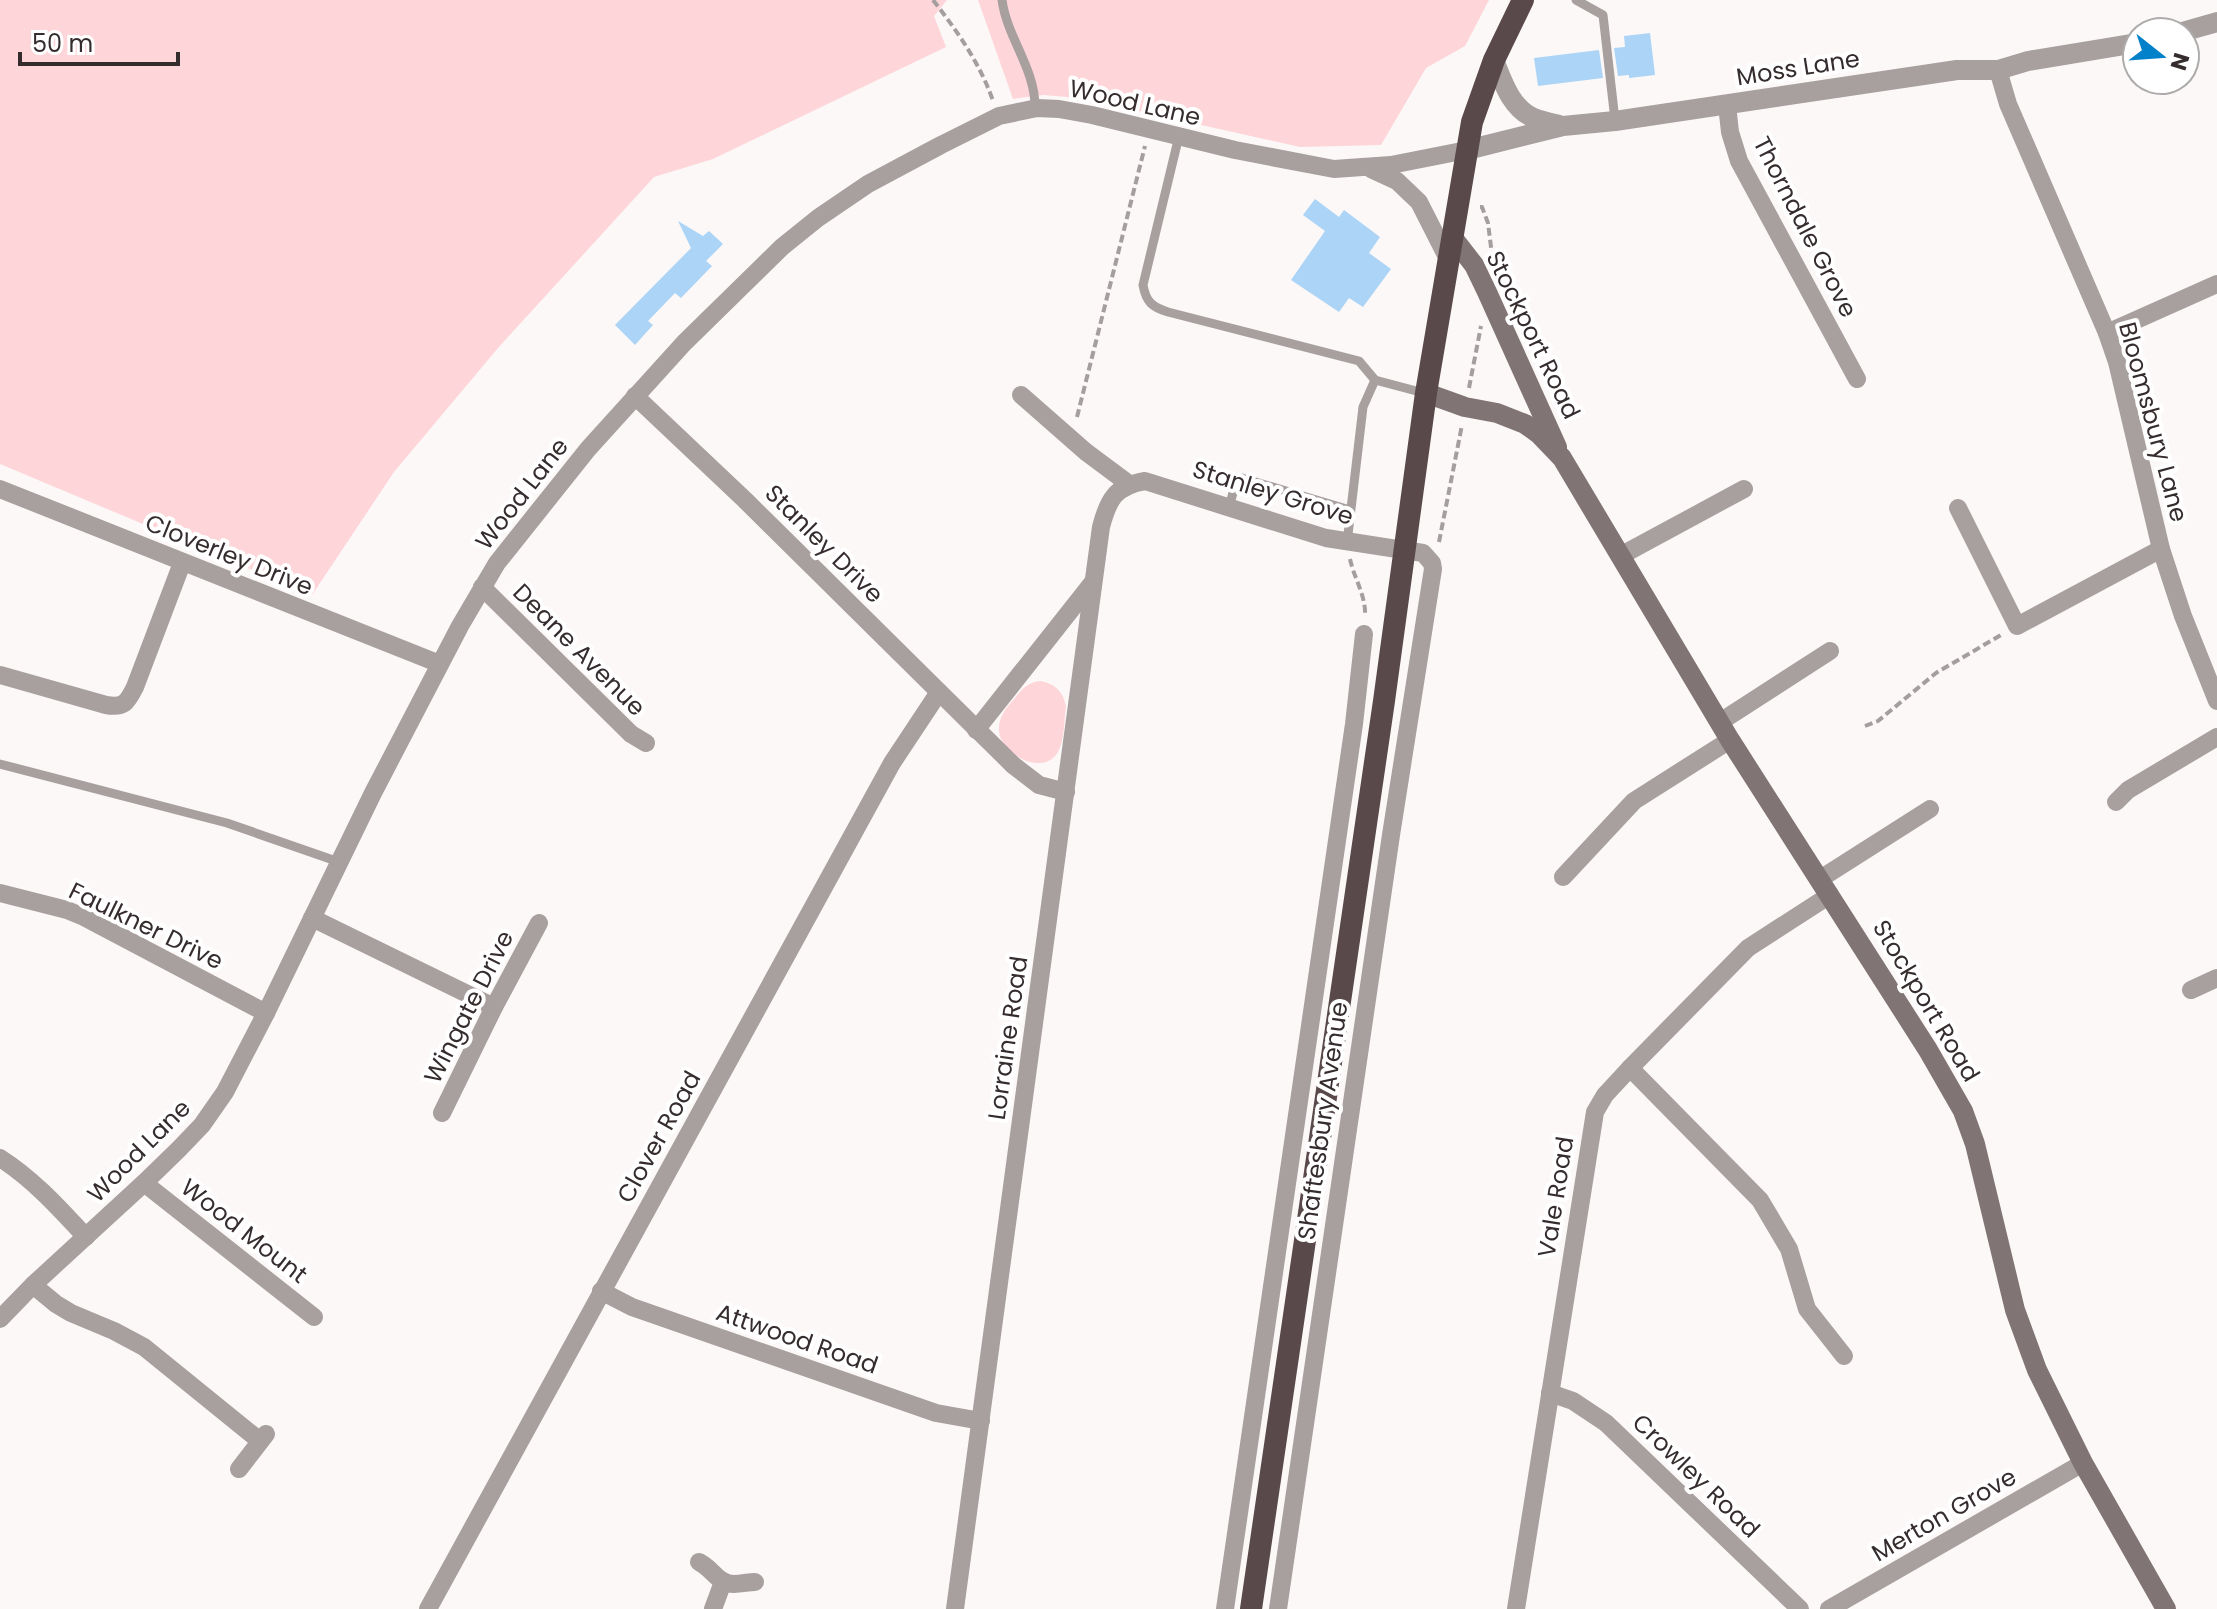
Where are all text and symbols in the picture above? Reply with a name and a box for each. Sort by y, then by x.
scale bar [20,16,178,66]
north arrow [2121,16,2201,96]
text: 50 m [32,27,93,60]
street label: Moss Lane [1734,41,1862,94]
text: N [2162,49,2197,74]
street label: Wood Lane [1066,71,1204,134]
street label: Thorndale Grove [1746,131,1865,323]
street label: Stockport Road [1478,245,1588,424]
street label: Bloomsbury Lane [2111,318,2196,526]
street label: Wood Lane [467,431,576,556]
street label: Stanley Grove [1189,452,1358,533]
street label: Stanley Drive [758,477,891,610]
street label: Cloverley Drive [141,506,318,603]
street label: Deane Avenue [506,576,653,723]
street label: Faulkner Drive [64,874,229,977]
street label: Stockport Road [1865,914,1988,1088]
street label: Wingate Drive [416,925,521,1089]
street label: Lorraine Road [980,954,1035,1122]
street label: Shaftesbury Avenue [1289,1000,1356,1242]
street label: Clover Road [609,1065,708,1209]
street label: Wood Lane [80,1092,198,1210]
street label: Vale Road [1530,1134,1581,1260]
street label: Wood Mount [174,1171,314,1290]
street label: Attwood Road [712,1295,882,1382]
street label: Crowley Road [1625,1406,1767,1545]
street label: Merton Grove [1865,1460,2022,1569]

